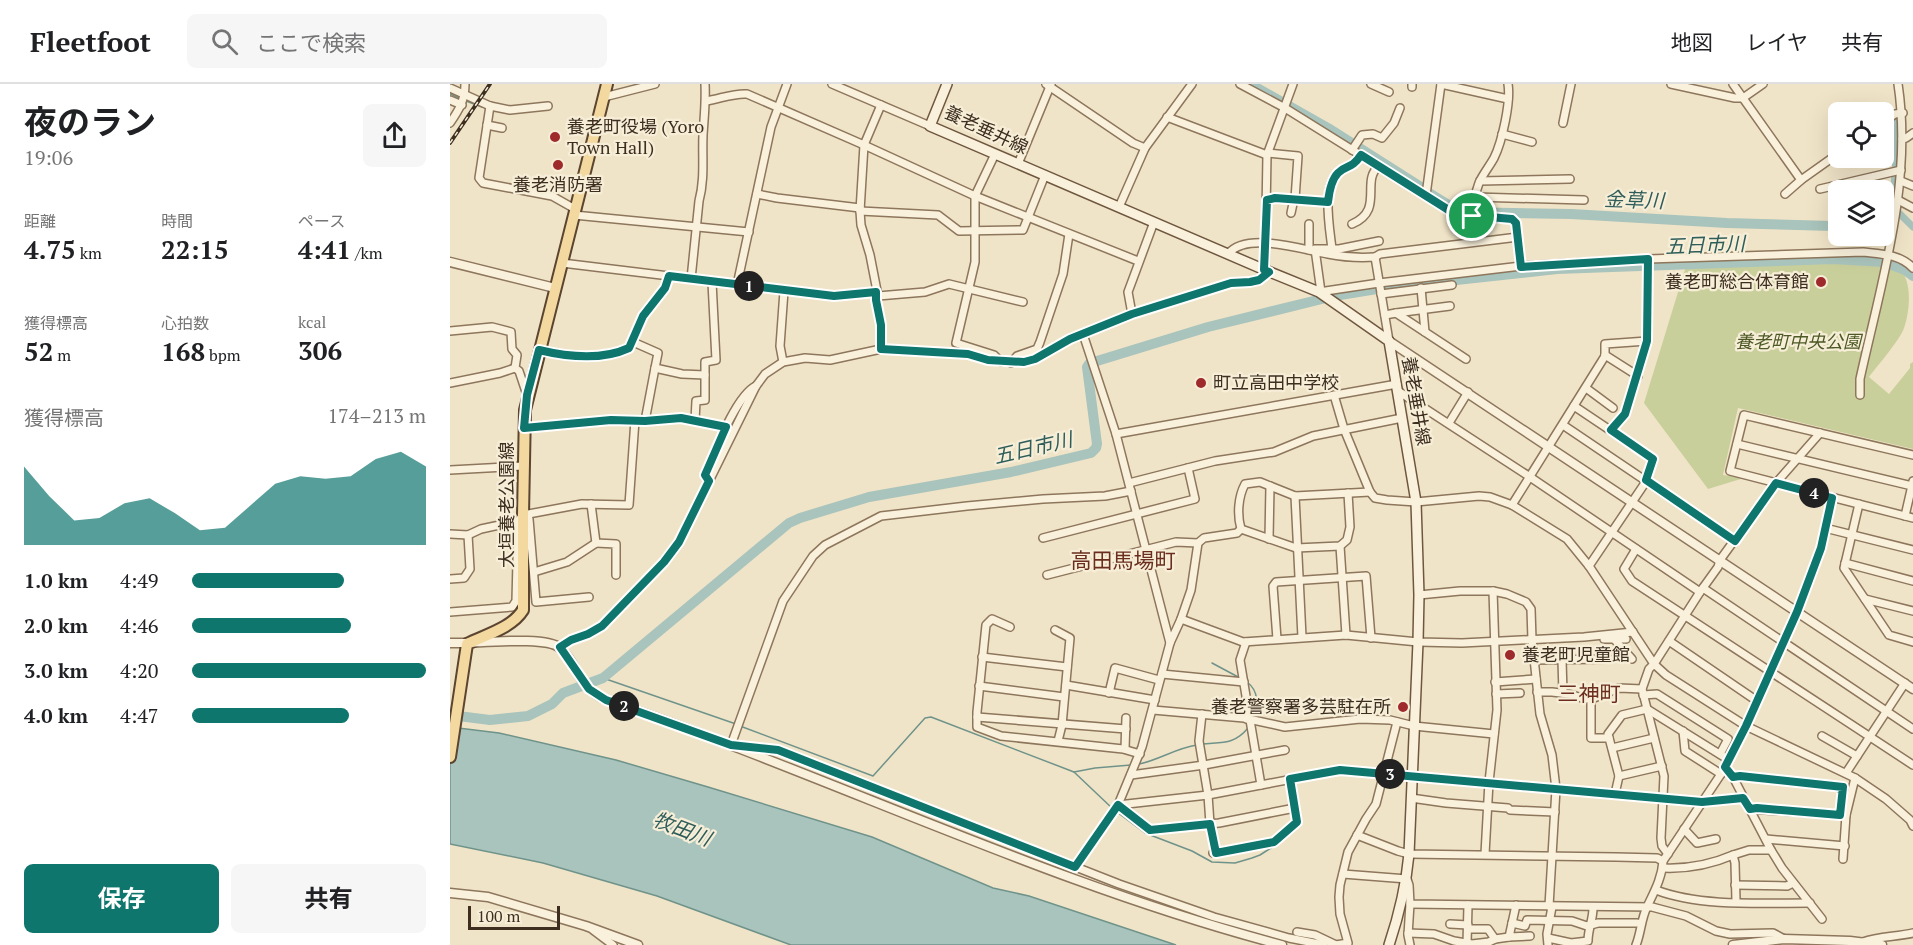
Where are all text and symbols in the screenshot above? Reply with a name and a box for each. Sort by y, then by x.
search box [187,14,607,68]
text: Fleetfoot [30,23,151,60]
icon: search [208,25,241,58]
text: ここで検索 [256,28,366,57]
text: 地図 [1671,28,1713,56]
text: レイヤ [1746,28,1808,56]
text: 共有 [1841,28,1883,56]
street label: 養老垂井線 [941,99,1032,159]
text: 夜のラン [24,100,156,143]
map controls [1828,102,1894,246]
button: locate [1828,102,1894,168]
button: share [363,104,426,167]
place label: 養老町役場 (Yoro Town Hall) [567,114,704,159]
marker: 養老町役場 (Yoro Town Hall) [548,130,562,144]
text: 19:06 [24,144,73,171]
marker: 養老消防署 [551,158,565,172]
place label: 養老消防署 [513,172,603,196]
button: layers [1828,180,1894,246]
water label: 金草川 [1604,185,1666,214]
pin [1446,190,1497,241]
icon: arrive [1455,199,1488,232]
text: 距離 [24,210,56,232]
text: 時間 [161,210,193,232]
text: ペース [298,210,345,232]
water label: 五日市川 [1665,230,1747,259]
text: 4.75 [24,232,76,266]
text: 22:15 [161,232,229,266]
text: 4:41 [298,232,351,266]
text: km [76,242,102,264]
text: /km [351,242,382,264]
place label: 養老町総合体育館 [1665,269,1809,293]
pin: 1 [734,271,764,301]
text: 1 [744,275,754,297]
marker: 養老町総合体育館 [1814,275,1828,289]
text: kcal [298,311,326,333]
text: 獲得標高 [24,312,88,334]
text: 心拍数 [161,312,209,334]
park label: 養老町中央公園 [1735,329,1864,353]
text: 306 [298,333,342,367]
text: 52 [24,334,53,368]
text: 168 [161,334,205,368]
text: m [53,344,71,366]
text: bpm [205,344,241,366]
street label: 養老垂井線 [1397,354,1437,447]
place label: 町立高田中学校 [1213,370,1339,394]
marker: 町立高田中学校 [1194,376,1208,390]
text: 174–213 m [327,402,426,429]
text: 獲得標高 [24,404,104,431]
water label: 五日市川 [991,425,1077,470]
street label: 大垣養老公園線 [494,442,518,568]
pin: 4 [1799,478,1829,508]
text: 4 [1809,482,1819,504]
district label: 高田馬場町 [1071,546,1176,574]
text: 1.0 km [24,567,88,594]
text: 4:49 [120,567,159,594]
text: 2.0 km [24,612,88,639]
text: 4:46 [120,612,159,639]
place label: 養老町児童館 [1522,642,1630,666]
marker: 養老町児童館 [1503,648,1517,662]
text: 3.0 km [24,657,88,684]
text: 4:20 [120,657,159,684]
district label: 三神町 [1558,679,1621,707]
pin: 2 [609,691,639,721]
place label: 養老警察署多芸駐在所 [1211,694,1391,718]
text: 2 [619,695,629,717]
marker: 養老警察署多芸駐在所 [1396,700,1410,714]
text: 4.0 km [24,702,88,729]
text: 4:47 [120,702,159,729]
pin: 3 [1375,759,1405,789]
text: 3 [1385,763,1395,785]
water label: 牧田川 [649,805,717,853]
button: 保存 [24,864,219,933]
button: 共有 [231,864,426,933]
scale bar [468,903,560,930]
text: 100 m [477,905,520,927]

